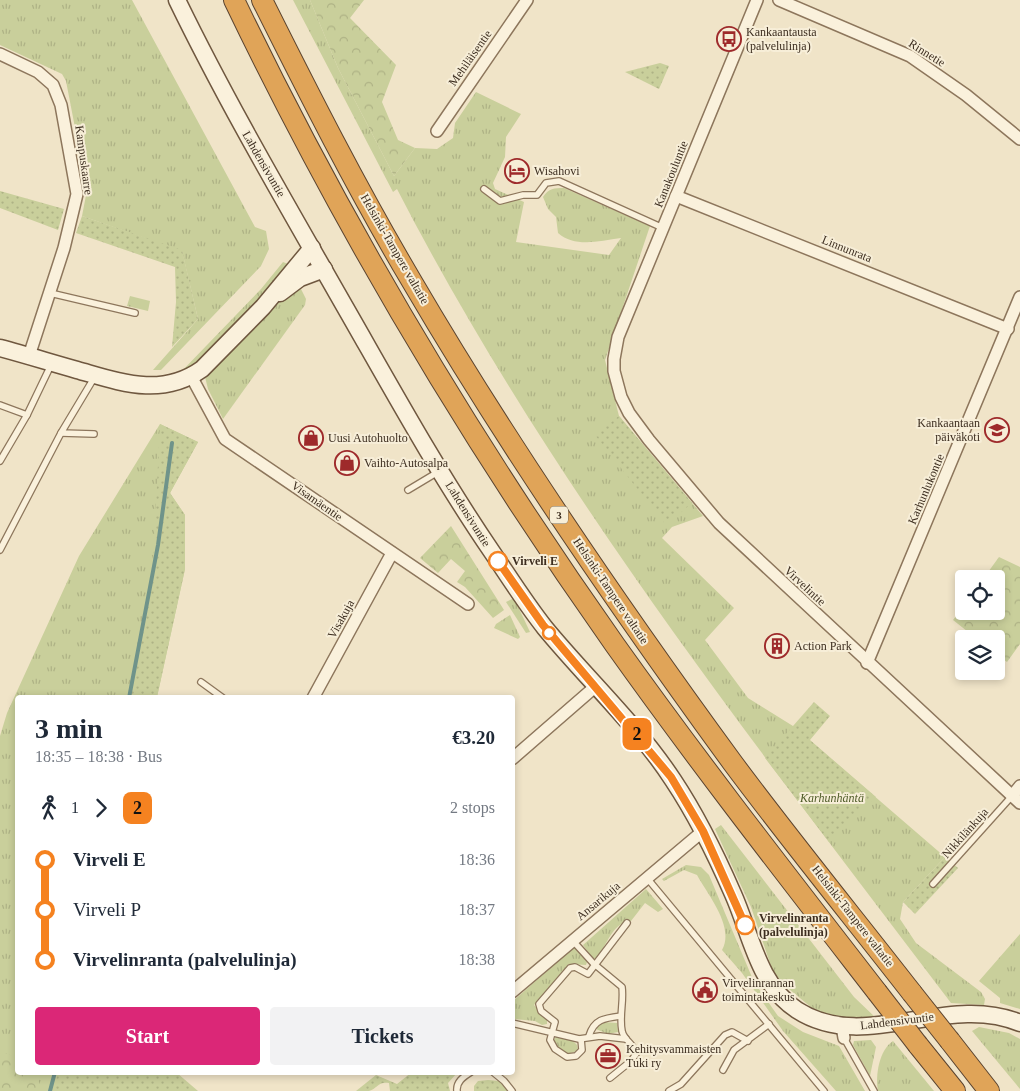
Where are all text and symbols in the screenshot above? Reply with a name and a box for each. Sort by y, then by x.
place label: Kankaantausta (palvelulinja) [746,25,817,53]
bus stop icon: Kankaantausta (palvelulinja) [716,26,742,52]
street label: Mehiläisentie [446,27,494,89]
street label: Rinnetie [906,36,948,70]
street label: Kampuskaarre [72,124,96,196]
street label: Lahdensivuntie [239,128,289,200]
street label: Kanakouluntie [651,139,691,209]
hotel icon: Wisahovi [504,158,530,184]
place label: Wisahovi [534,164,580,178]
street label: Helsinki-Tampere valtatie [358,191,432,307]
street label: Linnunrata [820,233,875,266]
place label: Kankaantaan päiväkoti [917,416,981,444]
school or university icon: Kankaantaan päiväkoti [984,417,1010,443]
shop icon: Uusi Autohuolto [298,425,324,451]
place label: Uusi Autohuolto [328,431,408,445]
shop icon: Vaihto-Autosalpa [334,450,360,476]
street label: Karhunlukontie [905,452,947,526]
place label: Vaihto-Autosalpa [364,456,449,470]
street label: Visamäentie [289,478,345,524]
street label: Lahdensivuntie [442,479,494,549]
road number: 3 [550,506,568,524]
street label: Helsinki-Tampere valtatie [570,535,652,647]
marker: Virveli E [488,551,508,571]
place label: Virveli E [512,554,558,568]
street label: Virvelintie [781,563,829,609]
map controls [955,570,1005,680]
button: locate [955,570,1005,620]
street label: Visakuja [325,597,358,641]
unlabelled marker [542,626,556,640]
button: layers [955,630,1005,680]
building icon: Action Park [764,633,790,659]
place label: Action Park [794,639,852,653]
text: 3 min [35,713,103,744]
line badge: 2 [621,718,653,750]
text: 2 [633,724,642,744]
text: €3.20 [452,727,495,748]
text: 18:35 – 18:38 · Bus [35,748,162,765]
park label: Karhunhäntä [799,791,864,805]
icon: walk [35,794,63,822]
icon: forward [87,794,115,822]
text: 2 [133,798,142,818]
text: 1 [71,799,79,816]
text: 2 stops [450,799,495,816]
street label: Nikkilänkuja [939,805,992,861]
text: Virveli E [73,849,146,870]
text: 18:36 [459,851,495,868]
street label: Helsinki-Tampere valtatie [809,863,897,969]
street label: Ansarikuja [573,878,623,923]
text: Virveli P [73,899,141,920]
text: 18:37 [459,901,495,918]
place label: Virvelinranta (palvelulinja) [759,911,829,939]
marker: Virvelinranta (palvelulinja) [735,915,755,935]
text: Virvelinranta (palvelulinja) [73,949,297,970]
text: 18:38 [459,951,495,968]
place label: Virvelinrannan toimintakeskus [722,976,795,1004]
public building icon: Virvelinrannan toimintakeskus [692,977,718,1003]
button: Start [35,1007,260,1065]
button: Tickets [270,1007,495,1065]
street label: Lahdensivuntie [859,1010,935,1032]
place label: Kehitysvammaisten Tuki ry [626,1042,721,1070]
office icon: Kehitysvammaisten Tuki ry [595,1043,621,1069]

